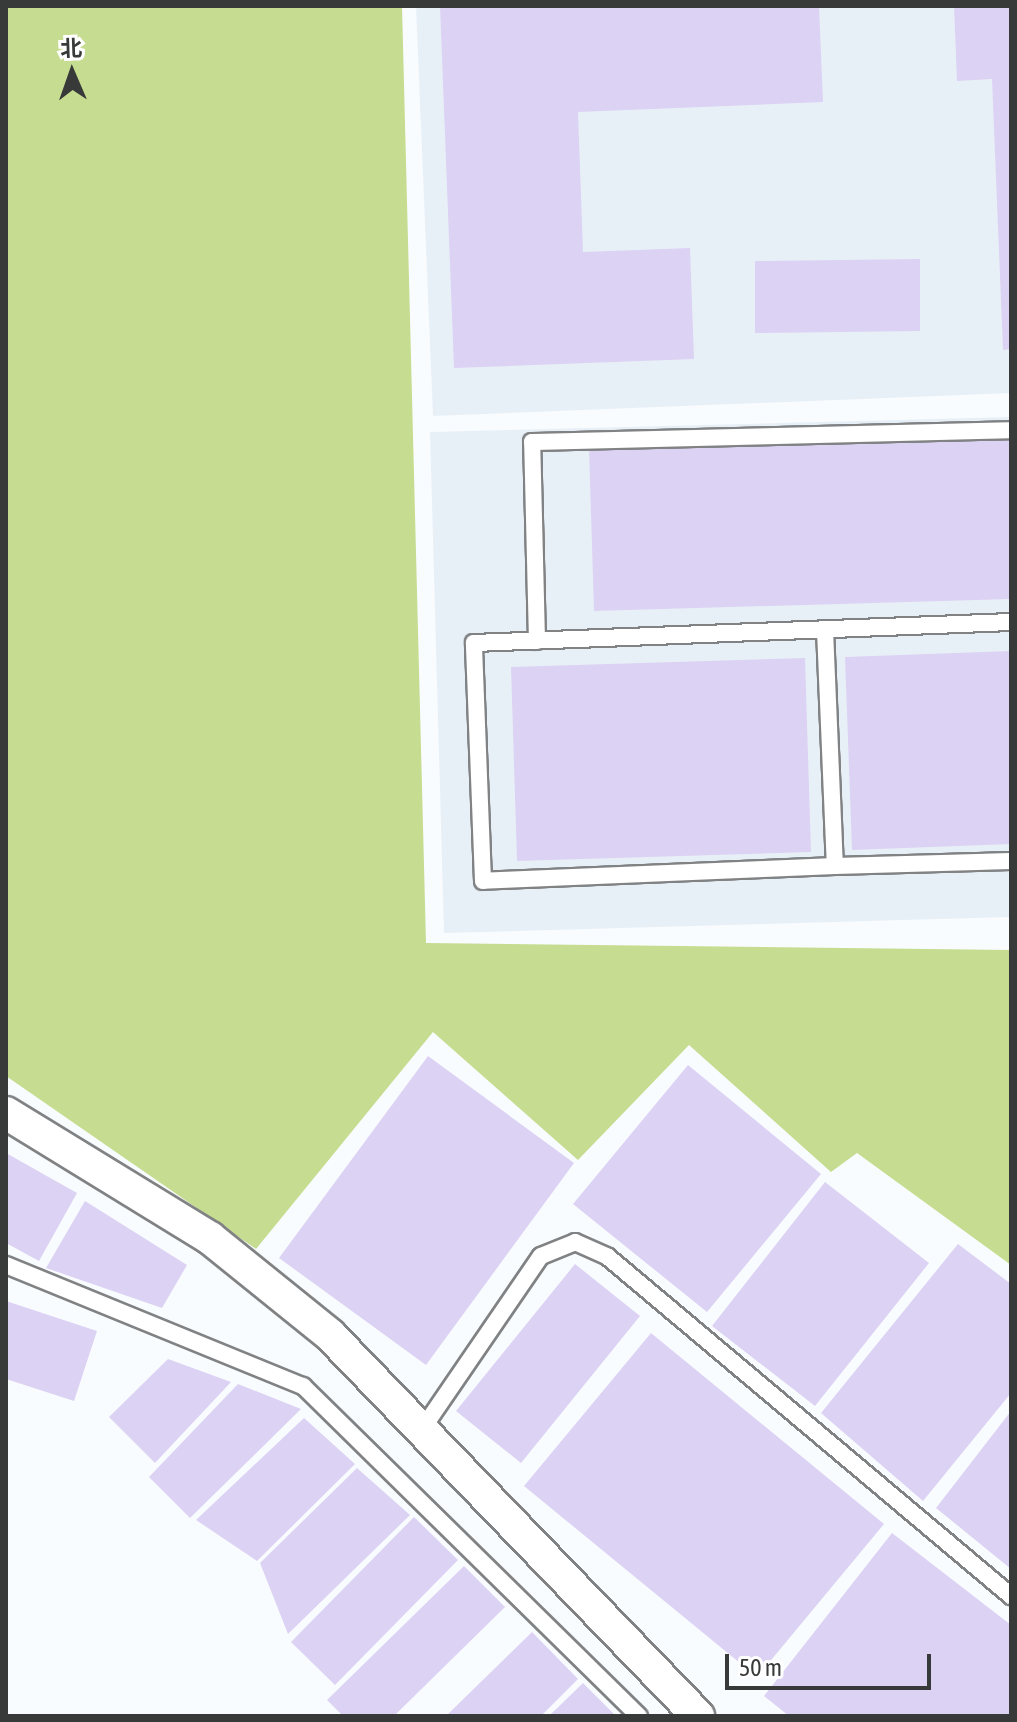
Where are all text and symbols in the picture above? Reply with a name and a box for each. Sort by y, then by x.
north arrow [32,32,112,112]
text: 北 [60,35,83,61]
scale bar [729,1638,935,1688]
text: 50 m [739,1654,782,1681]

